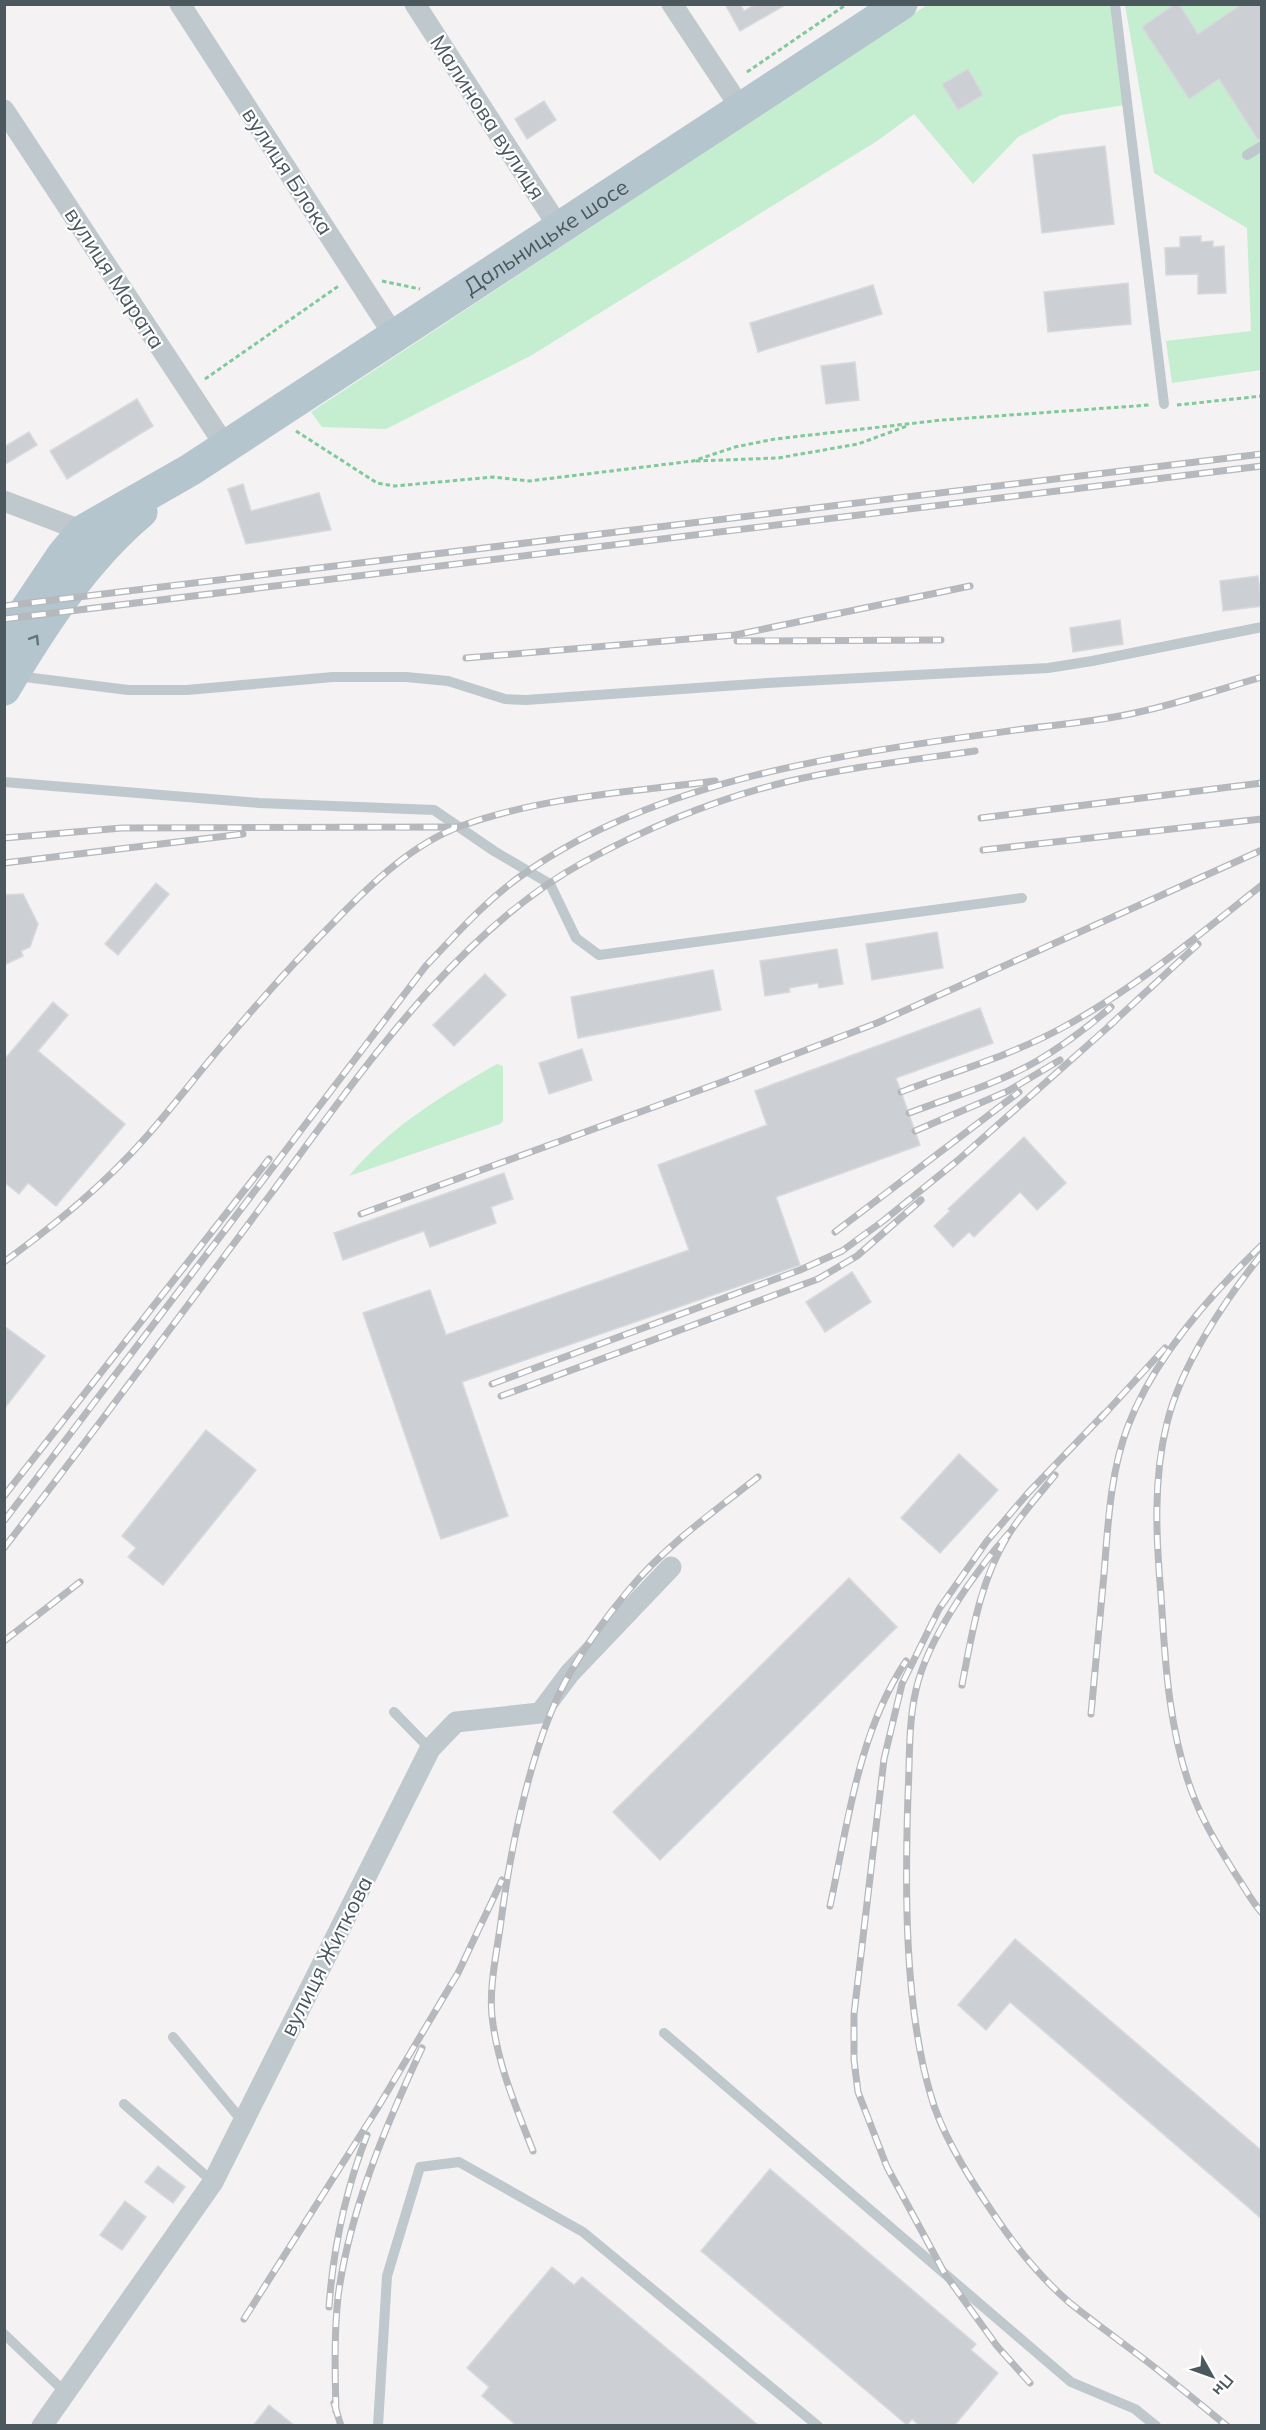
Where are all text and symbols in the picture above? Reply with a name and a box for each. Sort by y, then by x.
street label: Малинова вулиця [424,29,552,205]
street label: вулиця Блока [236,102,340,240]
street label: Дальницьке шосе [458,172,634,301]
street label: вулиця Марата [59,202,171,354]
one-way arrow [27,635,39,645]
street label: вулиця Житкова [274,1871,378,2041]
north arrow [1182,2346,1242,2406]
text: Пн [1209,2371,1238,2401]

